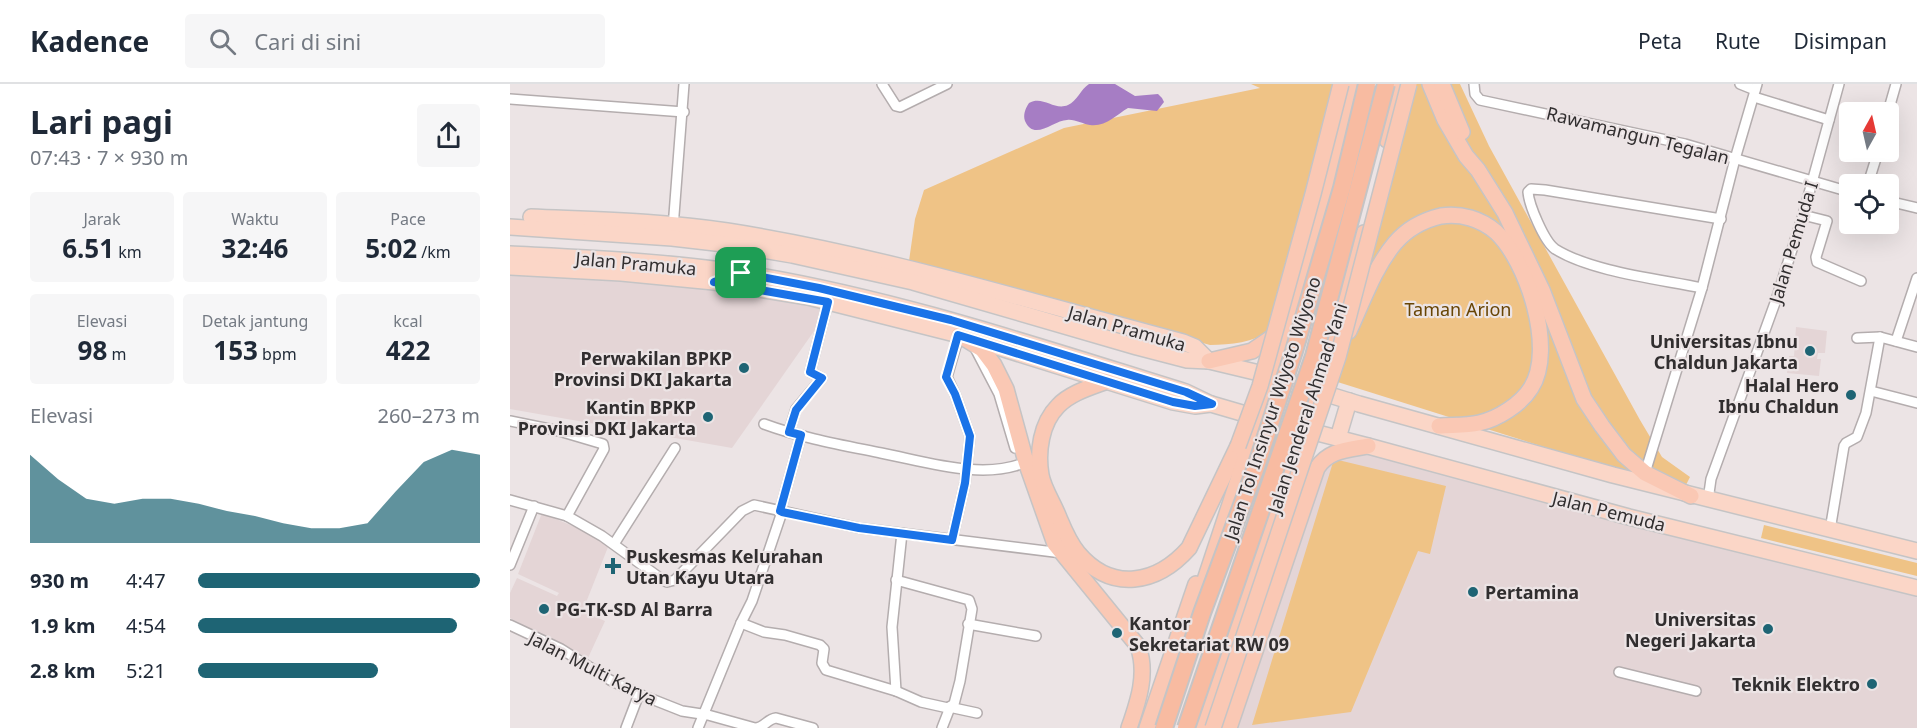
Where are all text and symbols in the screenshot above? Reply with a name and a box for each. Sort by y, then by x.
search box [185,14,605,68]
text: Kadence [30,22,149,60]
icon: search [206,25,239,58]
text: Cari di sini [254,26,361,56]
text: Peta [1638,27,1682,55]
text: Rute [1715,27,1760,55]
text: Disimpan [1793,27,1887,55]
text: Lari pagi [30,99,173,144]
street label: Rawamangun Tegalan [1544,101,1732,169]
north arrow [1839,102,1899,162]
map controls [1839,102,1899,234]
button: share [417,104,480,167]
text: 07:43 · 7 × 930 m [30,144,188,171]
button: locate [1839,174,1899,234]
street label: Jalan Pemuda I [1762,178,1823,308]
text: Jarak [83,208,121,230]
text: Waktu [231,208,279,230]
text: Pace [390,208,426,230]
text: 6.51 [62,230,114,266]
text: 32:46 [222,230,288,266]
text: 5:02 [365,230,417,266]
text: km [114,241,142,263]
text: /km [417,241,451,263]
street label: Jalan Pramuka [573,246,697,280]
pin [715,247,766,298]
icon: arrive [724,256,757,289]
street label: Jalan Tol Insinyur Wiyoto Wiyono [1217,273,1326,545]
park label: Taman Arion [1405,297,1512,321]
street label: Jalan Pramuka [1063,299,1189,356]
street label: Jalan Jenderal Ahmad Yani [1261,300,1352,518]
text: Elevasi [77,310,127,332]
text: Detak jantung [202,310,308,332]
text: kcal [393,310,423,332]
place label: Universitas Ibnu Chaldun Jakarta [1650,329,1798,374]
text: 98 [78,332,107,368]
text: 153 [213,332,258,368]
text: 422 [386,332,430,368]
text: m [107,343,126,365]
text: bpm [258,343,297,365]
marker: Universitas Ibnu Chaldun Jakarta [1803,344,1817,358]
place label: Perwakilan BPKP Provinsi DKI Jakarta [554,346,732,391]
marker: Perwakilan BPKP Provinsi DKI Jakarta [737,361,751,375]
place label: Halal Hero Ibnu Chaldun [1718,373,1839,418]
marker: Halal Hero Ibnu Chaldun [1844,388,1858,402]
place label: Kantin BPKP Provinsi DKI Jakarta [518,395,696,440]
text: Elevasi [30,402,93,429]
text: 260–273 m [377,402,480,429]
marker: Kantin BPKP Provinsi DKI Jakarta [701,410,715,424]
street label: Jalan Pemuda [1548,485,1668,537]
place label: Puskesmas Kelurahan Utan Kayu Utara [626,544,823,589]
marker: Puskesmas Kelurahan Utan Kayu Utara [604,557,622,575]
text: 930 m [30,567,89,594]
text: 4:47 [126,567,166,594]
place label: Pertamina [1485,580,1579,604]
marker: Pertamina [1466,585,1480,599]
place label: PG-TK-SD Al Barra [556,597,713,621]
marker: PG-TK-SD Al Barra [537,602,551,616]
place label: Universitas Negeri Jakarta [1625,607,1756,652]
place label: Kantor Sekretariat RW 09 [1129,611,1289,656]
text: 1.9 km [30,612,96,639]
text: 4:54 [126,612,166,639]
marker: Universitas Negeri Jakarta [1761,622,1775,636]
street label: Jalan Multi Karya [523,624,661,711]
marker: Kantor Sekretariat RW 09 [1110,626,1124,640]
text: 2.8 km [30,657,96,684]
text: 5:21 [126,657,166,684]
place label: Teknik Elektro [1732,672,1860,696]
marker: Teknik Elektro [1865,677,1879,691]

